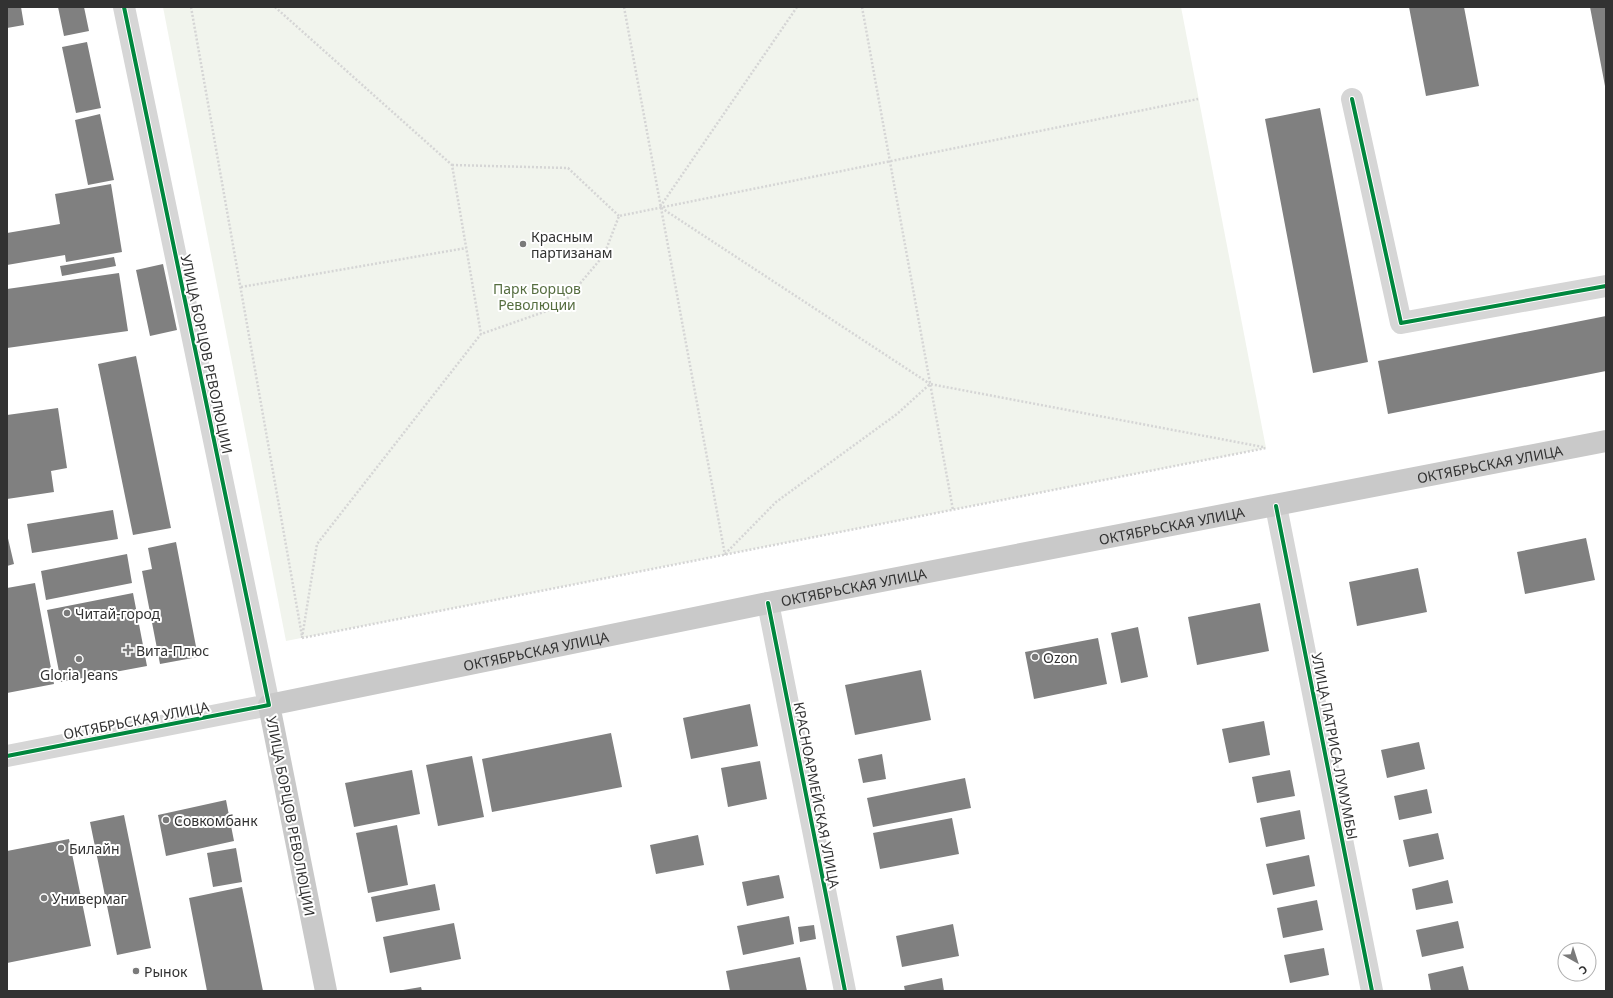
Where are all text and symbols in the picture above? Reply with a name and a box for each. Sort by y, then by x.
place label: Красным партизанам [531,227,613,262]
marker: Красным партизанам [518,239,528,249]
street label: УЛИЦА БОРЦОВ РЕВОЛЮЦИИ [177,253,237,455]
park label: Парк Борцов Революции [493,279,581,314]
street label: ОКТЯБРЬСКАЯ УЛИЦА [1415,440,1564,487]
street label: ОКТЯБРЬСКАЯ УЛИЦА [1097,502,1246,548]
street label: ОКТЯБРЬСКАЯ УЛИЦА [779,563,928,610]
place label: Читай-город [75,604,161,623]
marker: Читай-город [62,608,72,618]
street label: ОКТЯБРЬСКАЯ УЛИЦА [461,626,610,675]
place label: Вита-Плюс [136,641,209,660]
marker: Вита-Плюс [123,645,133,655]
place label: Ozon [1043,648,1078,667]
street label: УЛИЦА ПАТРИСА ЛУМУМБЫ [1308,651,1362,841]
marker: Ozon [1030,652,1040,662]
marker: Gloria Jeans [74,654,84,664]
place label: Gloria Jeans [40,665,118,684]
street label: ОКТЯБРЬСКАЯ УЛИЦА [62,697,210,743]
street label: КРАСНОАРМЕЙСКАЯ УЛИЦА [790,700,844,890]
street label: УЛИЦА БОРЦОВ РЕВОЛЮЦИИ [262,714,320,918]
place label: Совкомбанк [174,811,258,830]
marker: Совкомбанк [161,815,171,825]
place label: Билайн [69,839,120,858]
marker: Билайн [56,843,66,853]
place label: Универмаг [52,889,127,908]
marker: Универмаг [39,893,49,903]
north arrow [1557,942,1597,982]
place label: Рынок [144,962,188,981]
text: С [1576,962,1591,978]
marker: Рынок [131,966,141,976]

